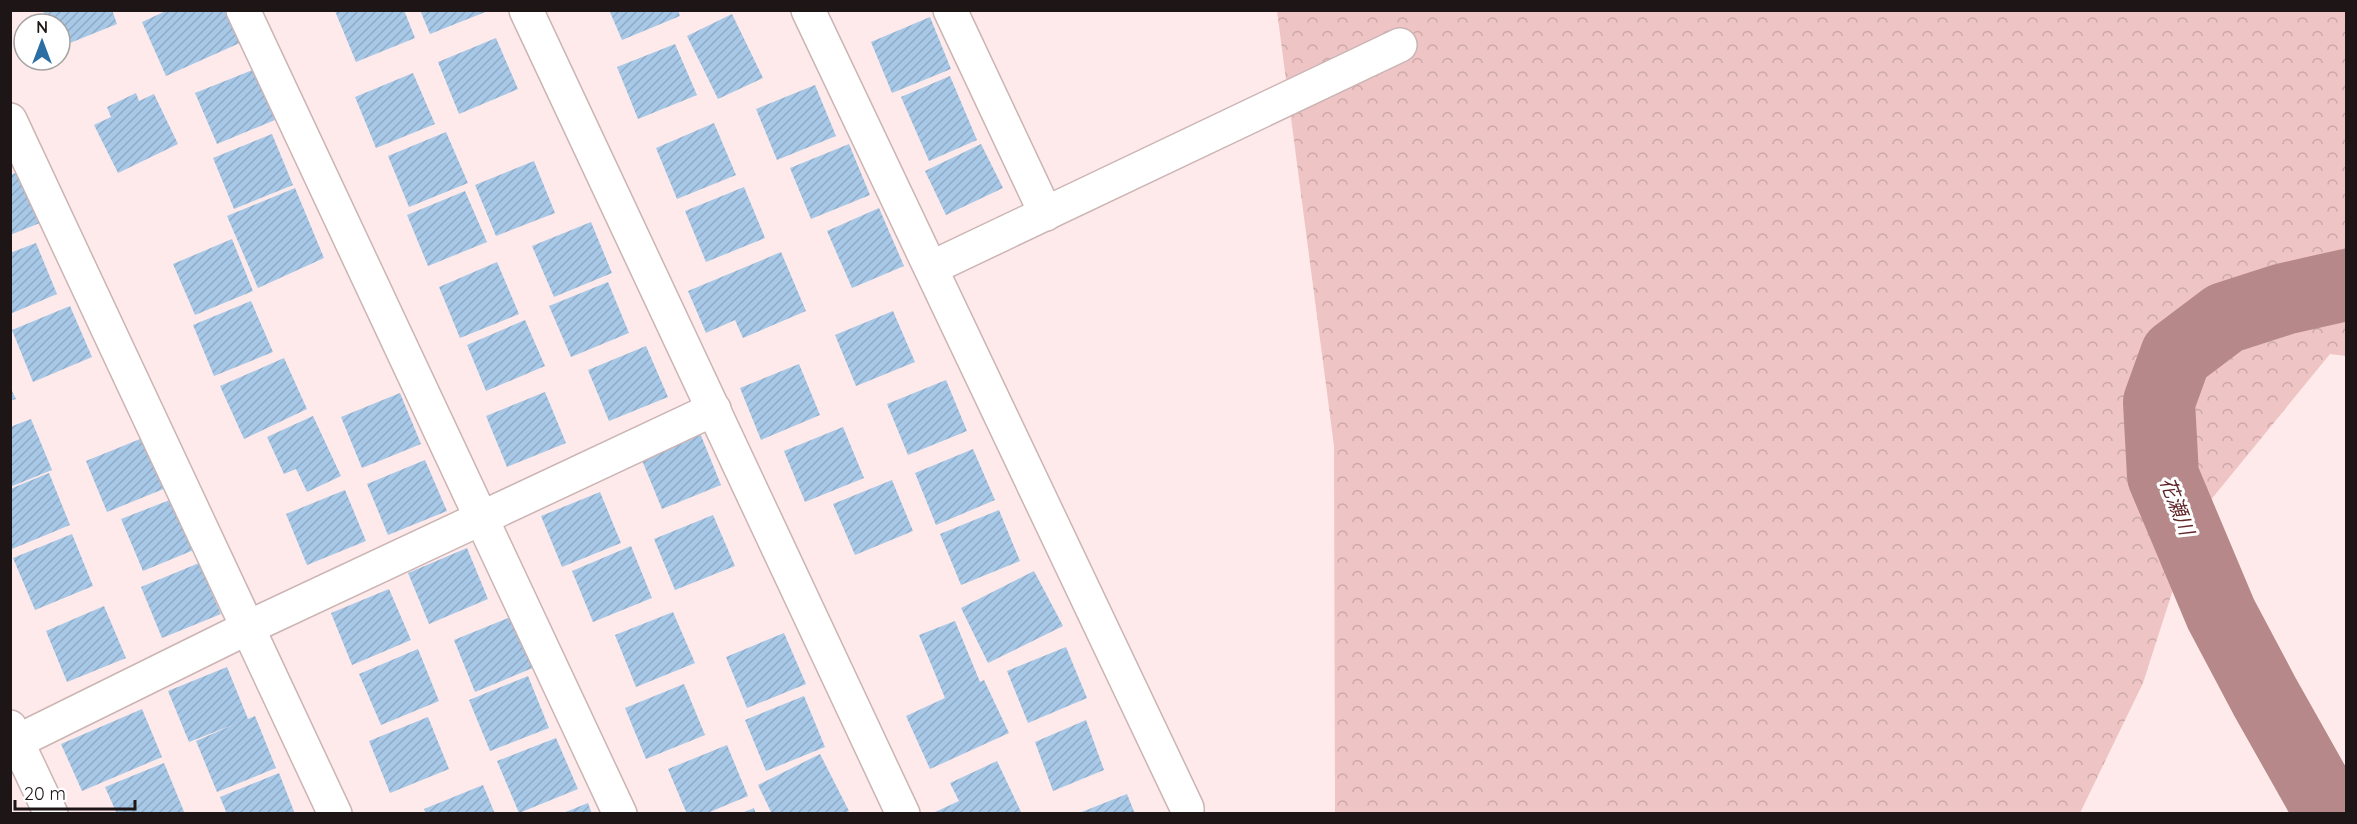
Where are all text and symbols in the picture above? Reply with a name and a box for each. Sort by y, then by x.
north arrow [12,12,72,72]
text: N [36,17,48,37]
water label: 花瀬川 [2155,473,2201,540]
scale bar [15,773,135,811]
text: 20 m [24,782,66,805]

